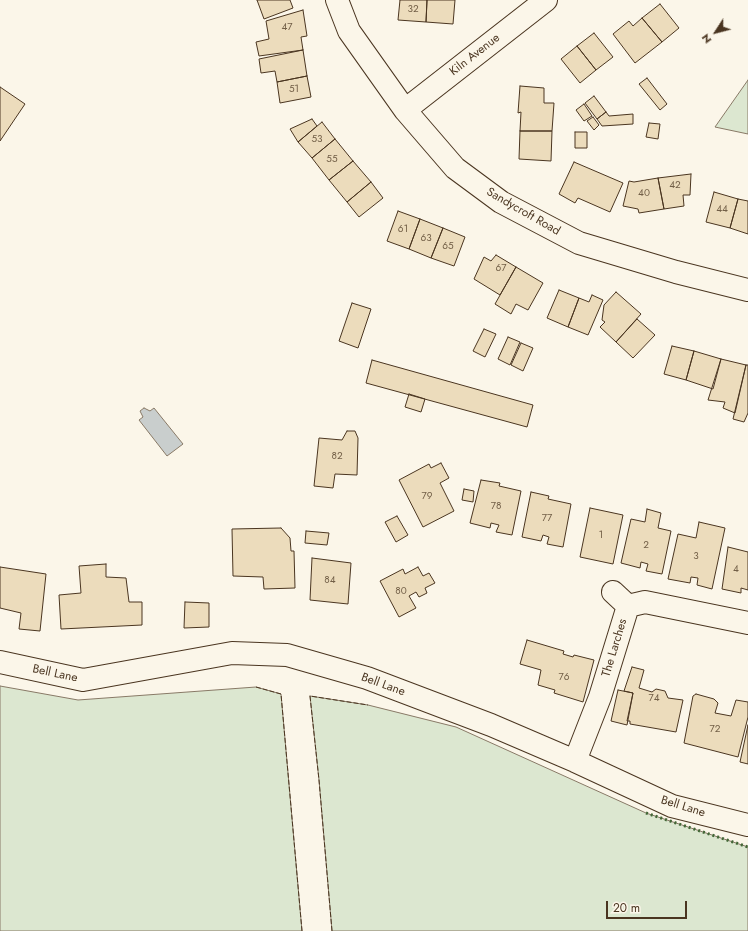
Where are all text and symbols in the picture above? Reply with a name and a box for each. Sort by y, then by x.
house number: 32 [407,4,419,16]
north arrow [696,12,736,52]
house number: 47 [281,22,293,34]
street label: Kiln Avenue [447,31,503,79]
text: N [697,31,715,47]
house number: 51 [289,84,299,96]
house number: 53 [311,134,323,146]
house number: 55 [326,154,338,166]
house number: 42 [669,180,681,192]
street label: Sandycroft Road [484,185,562,239]
house number: 40 [638,188,650,200]
house number: 44 [716,204,728,216]
house number: 61 [398,224,408,236]
house number: 63 [420,233,432,245]
house number: 65 [442,241,454,253]
house number: 67 [495,263,507,275]
house number: 82 [331,451,343,463]
house number: 79 [421,491,433,503]
house number: 78 [491,501,501,513]
house number: 77 [542,513,552,525]
house number: 1 [599,530,603,542]
house number: 2 [643,540,649,552]
house number: 3 [693,551,699,563]
house number: 4 [733,564,739,576]
house number: 84 [324,575,336,587]
house number: 80 [395,586,407,598]
street label: The Larches [599,617,631,679]
street label: Bell Lane [31,662,79,686]
street label: Bell Lane [359,670,407,700]
house number: 76 [558,672,570,684]
house number: 74 [648,693,660,705]
house number: 72 [710,724,720,736]
street label: Bell Lane [659,793,707,821]
scale bar [608,893,689,919]
text: 20 m [613,899,640,917]

